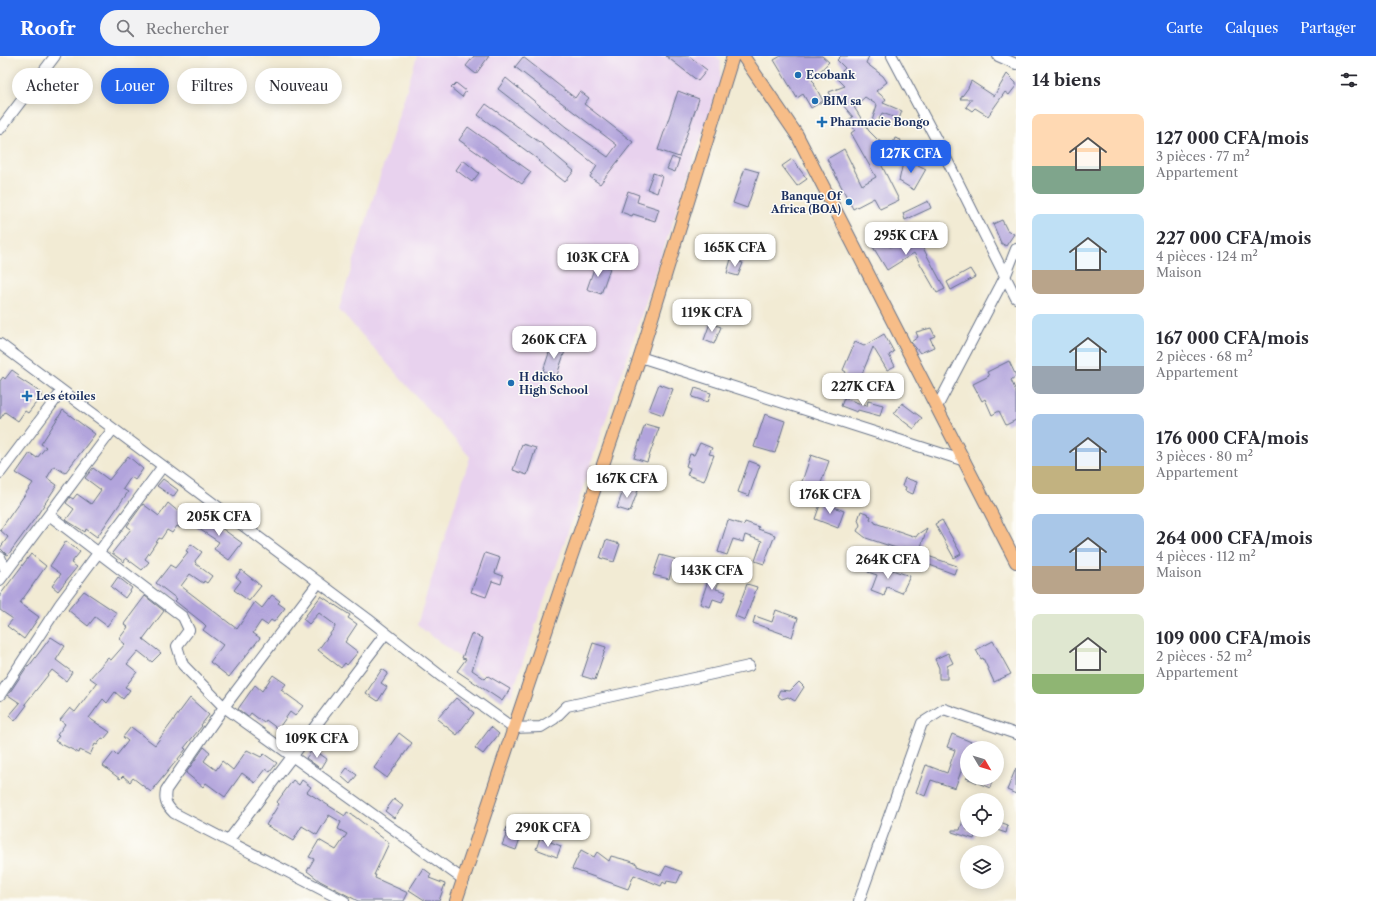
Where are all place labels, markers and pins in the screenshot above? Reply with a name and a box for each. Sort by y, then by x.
place label: Ecobank [806,68,856,82]
marker: Ecobank [793,70,803,80]
place label: BIM sa [823,94,862,108]
marker: BIM sa [810,96,820,106]
place label: Pharmacie Bongo [830,115,929,129]
marker: Pharmacie Bongo [817,117,827,127]
pin: 127K CFA [870,140,952,174]
place label: Banque Of Africa (BOA) [770,189,842,216]
marker: Banque Of Africa (BOA) [844,197,854,207]
pin: 295K CFA [865,222,947,256]
pin: 165K CFA [694,234,776,268]
pin: 103K CFA [557,244,639,278]
pin: 119K CFA [671,299,753,333]
pin: 260K CFA [513,326,595,360]
place label: H dicko High School [519,370,588,397]
pin: 227K CFA [822,373,904,407]
marker: H dicko High School [506,378,516,388]
place label: Les étoiles [36,389,96,403]
marker: Les étoiles [21,390,33,402]
pin: 167K CFA [586,465,668,499]
pin: 176K CFA [789,481,871,515]
pin: 205K CFA [178,503,260,537]
pin: 264K CFA [847,546,929,580]
pin: 143K CFA [671,557,753,591]
pin: 109K CFA [276,725,358,759]
pin: 290K CFA [507,814,589,848]

